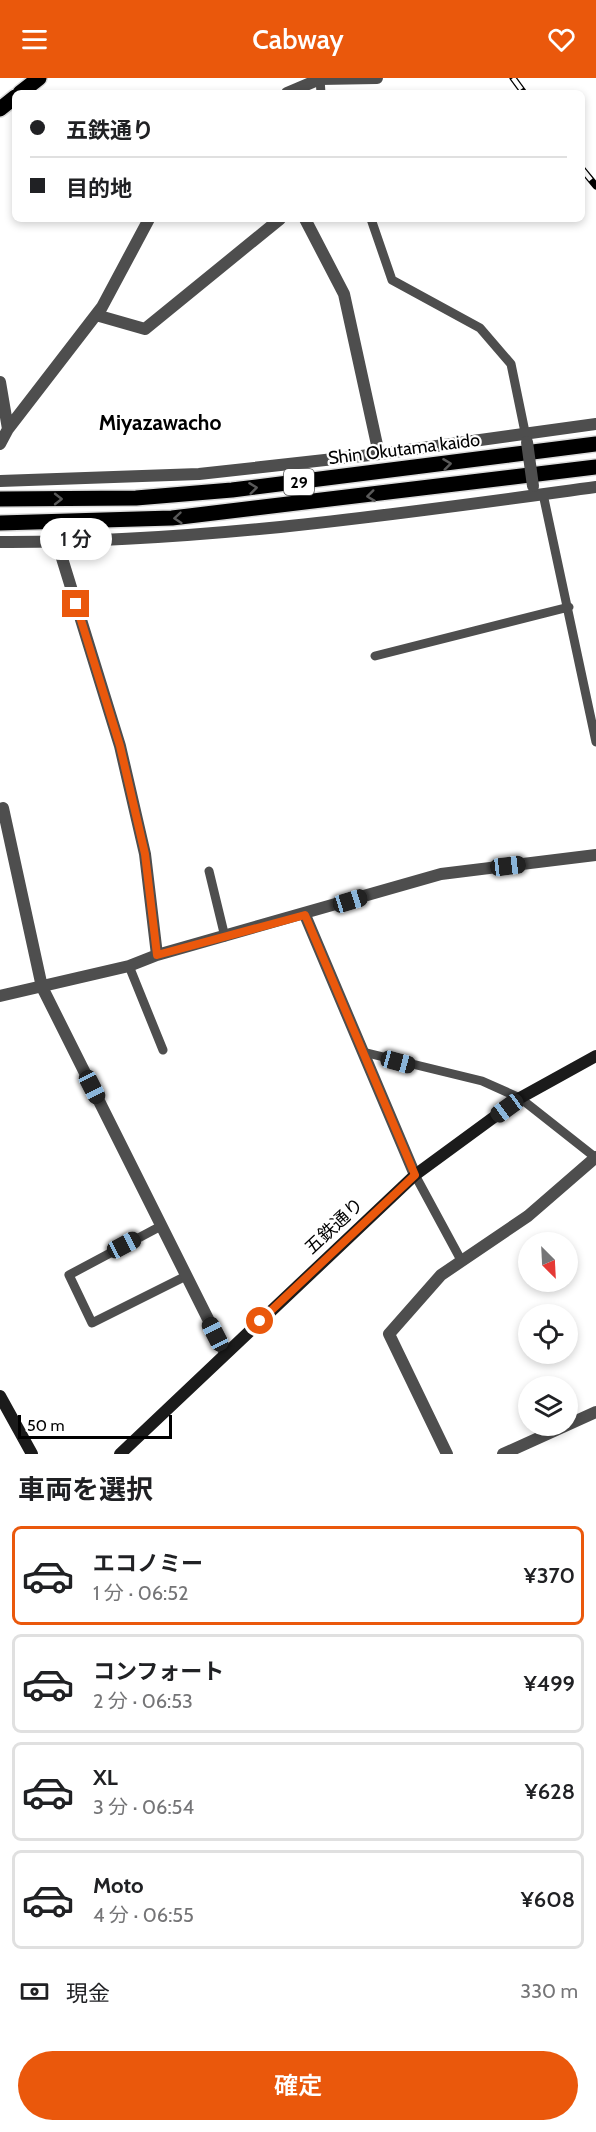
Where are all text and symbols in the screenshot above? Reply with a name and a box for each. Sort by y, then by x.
icon: menu [18,23,51,56]
text: Cabway [252,23,344,56]
icon: heart [545,23,578,56]
text: 五鉄通り [66,117,154,144]
text: 目的地 [66,175,132,202]
district label: Miyazawacho [99,410,221,435]
street label: Shin Okutama kaido [327,429,481,469]
one-way arrow [442,458,451,471]
road number: 29 [284,469,314,495]
one-way arrow [248,482,258,494]
one-way arrow [367,489,376,502]
one-way arrow [54,493,63,505]
one-way arrow [173,511,182,524]
callout: 1 分 [40,517,112,559]
text: 1 分 [60,527,92,551]
route end [62,590,89,617]
car [489,855,527,877]
car [330,887,370,915]
car [378,1049,418,1075]
car [76,1067,108,1107]
car [487,1090,527,1126]
street label: 五鉄通り [300,1193,368,1259]
car [104,1229,144,1261]
north arrow [518,1232,578,1292]
map controls [518,1232,578,1436]
button: locate [518,1304,578,1364]
route start [246,1307,273,1334]
car [199,1314,231,1354]
button: layers [518,1376,578,1436]
scale bar [18,1412,172,1440]
text: 50 m [27,1416,64,1435]
text: 車両を選択 [18,1473,153,1506]
icon: car [21,1549,75,1603]
text: エコノミー [93,1550,203,1577]
text: ¥370 [524,1562,575,1589]
text: 1 分 · 06:52 [93,1581,189,1605]
icon: car [21,1657,75,1711]
text: コンフォート [93,1658,224,1685]
text: ¥499 [524,1670,575,1697]
text: 2 分 · 06:53 [93,1689,193,1713]
text: XL [93,1764,118,1791]
icon: car [21,1765,75,1819]
text: ¥628 [525,1778,575,1805]
text: 3 分 · 06:54 [93,1795,194,1819]
text: Moto [93,1872,144,1899]
icon: car [21,1873,75,1927]
text: ¥608 [521,1886,575,1913]
text: 4 分 · 06:55 [93,1903,194,1927]
icon: cash [18,1975,51,2008]
text: 330 m [520,1979,578,2003]
text: 現金 [66,1980,110,2007]
button: 確定 [18,2051,578,2120]

